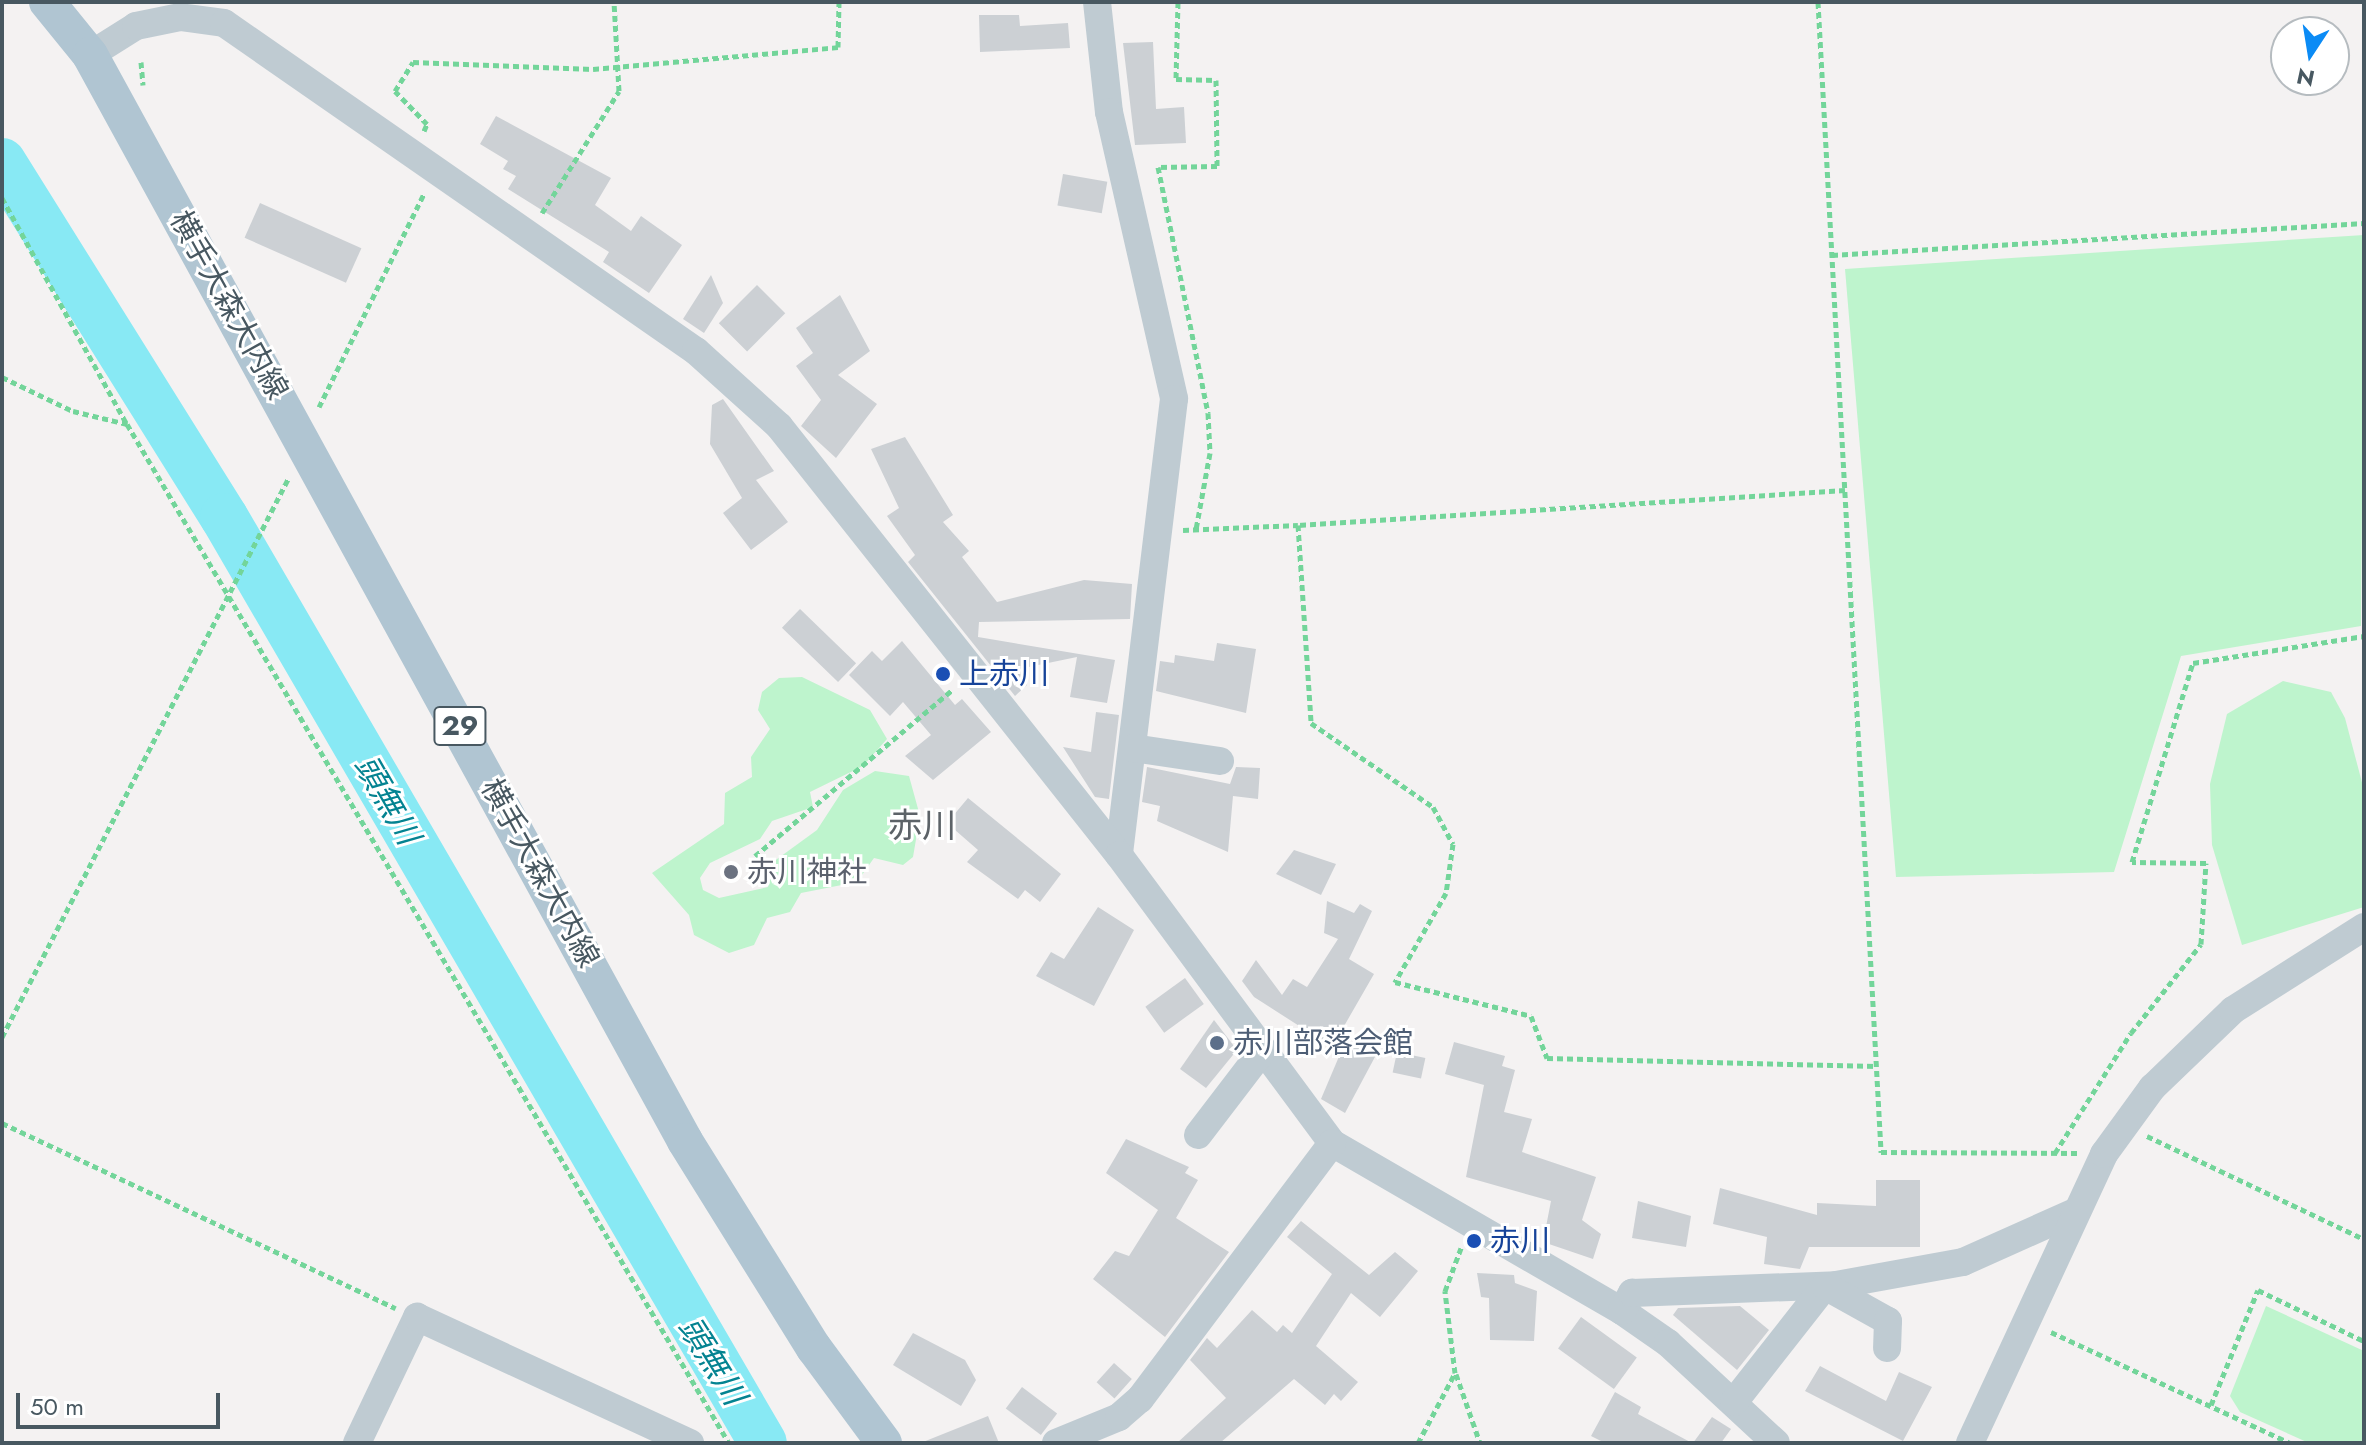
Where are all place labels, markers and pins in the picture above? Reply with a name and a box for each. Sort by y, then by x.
place label: 上赤川 [959,656,1049,692]
marker: 上赤川 [934,665,952,683]
place label: 赤川神社 [747,854,867,890]
marker: 赤川神社 [722,863,740,881]
place label: 赤川部落会館 [1233,1025,1413,1061]
marker: 赤川部落会館 [1208,1034,1226,1052]
place label: 赤川 [1490,1223,1550,1259]
marker: 赤川 [1465,1232,1483,1250]

